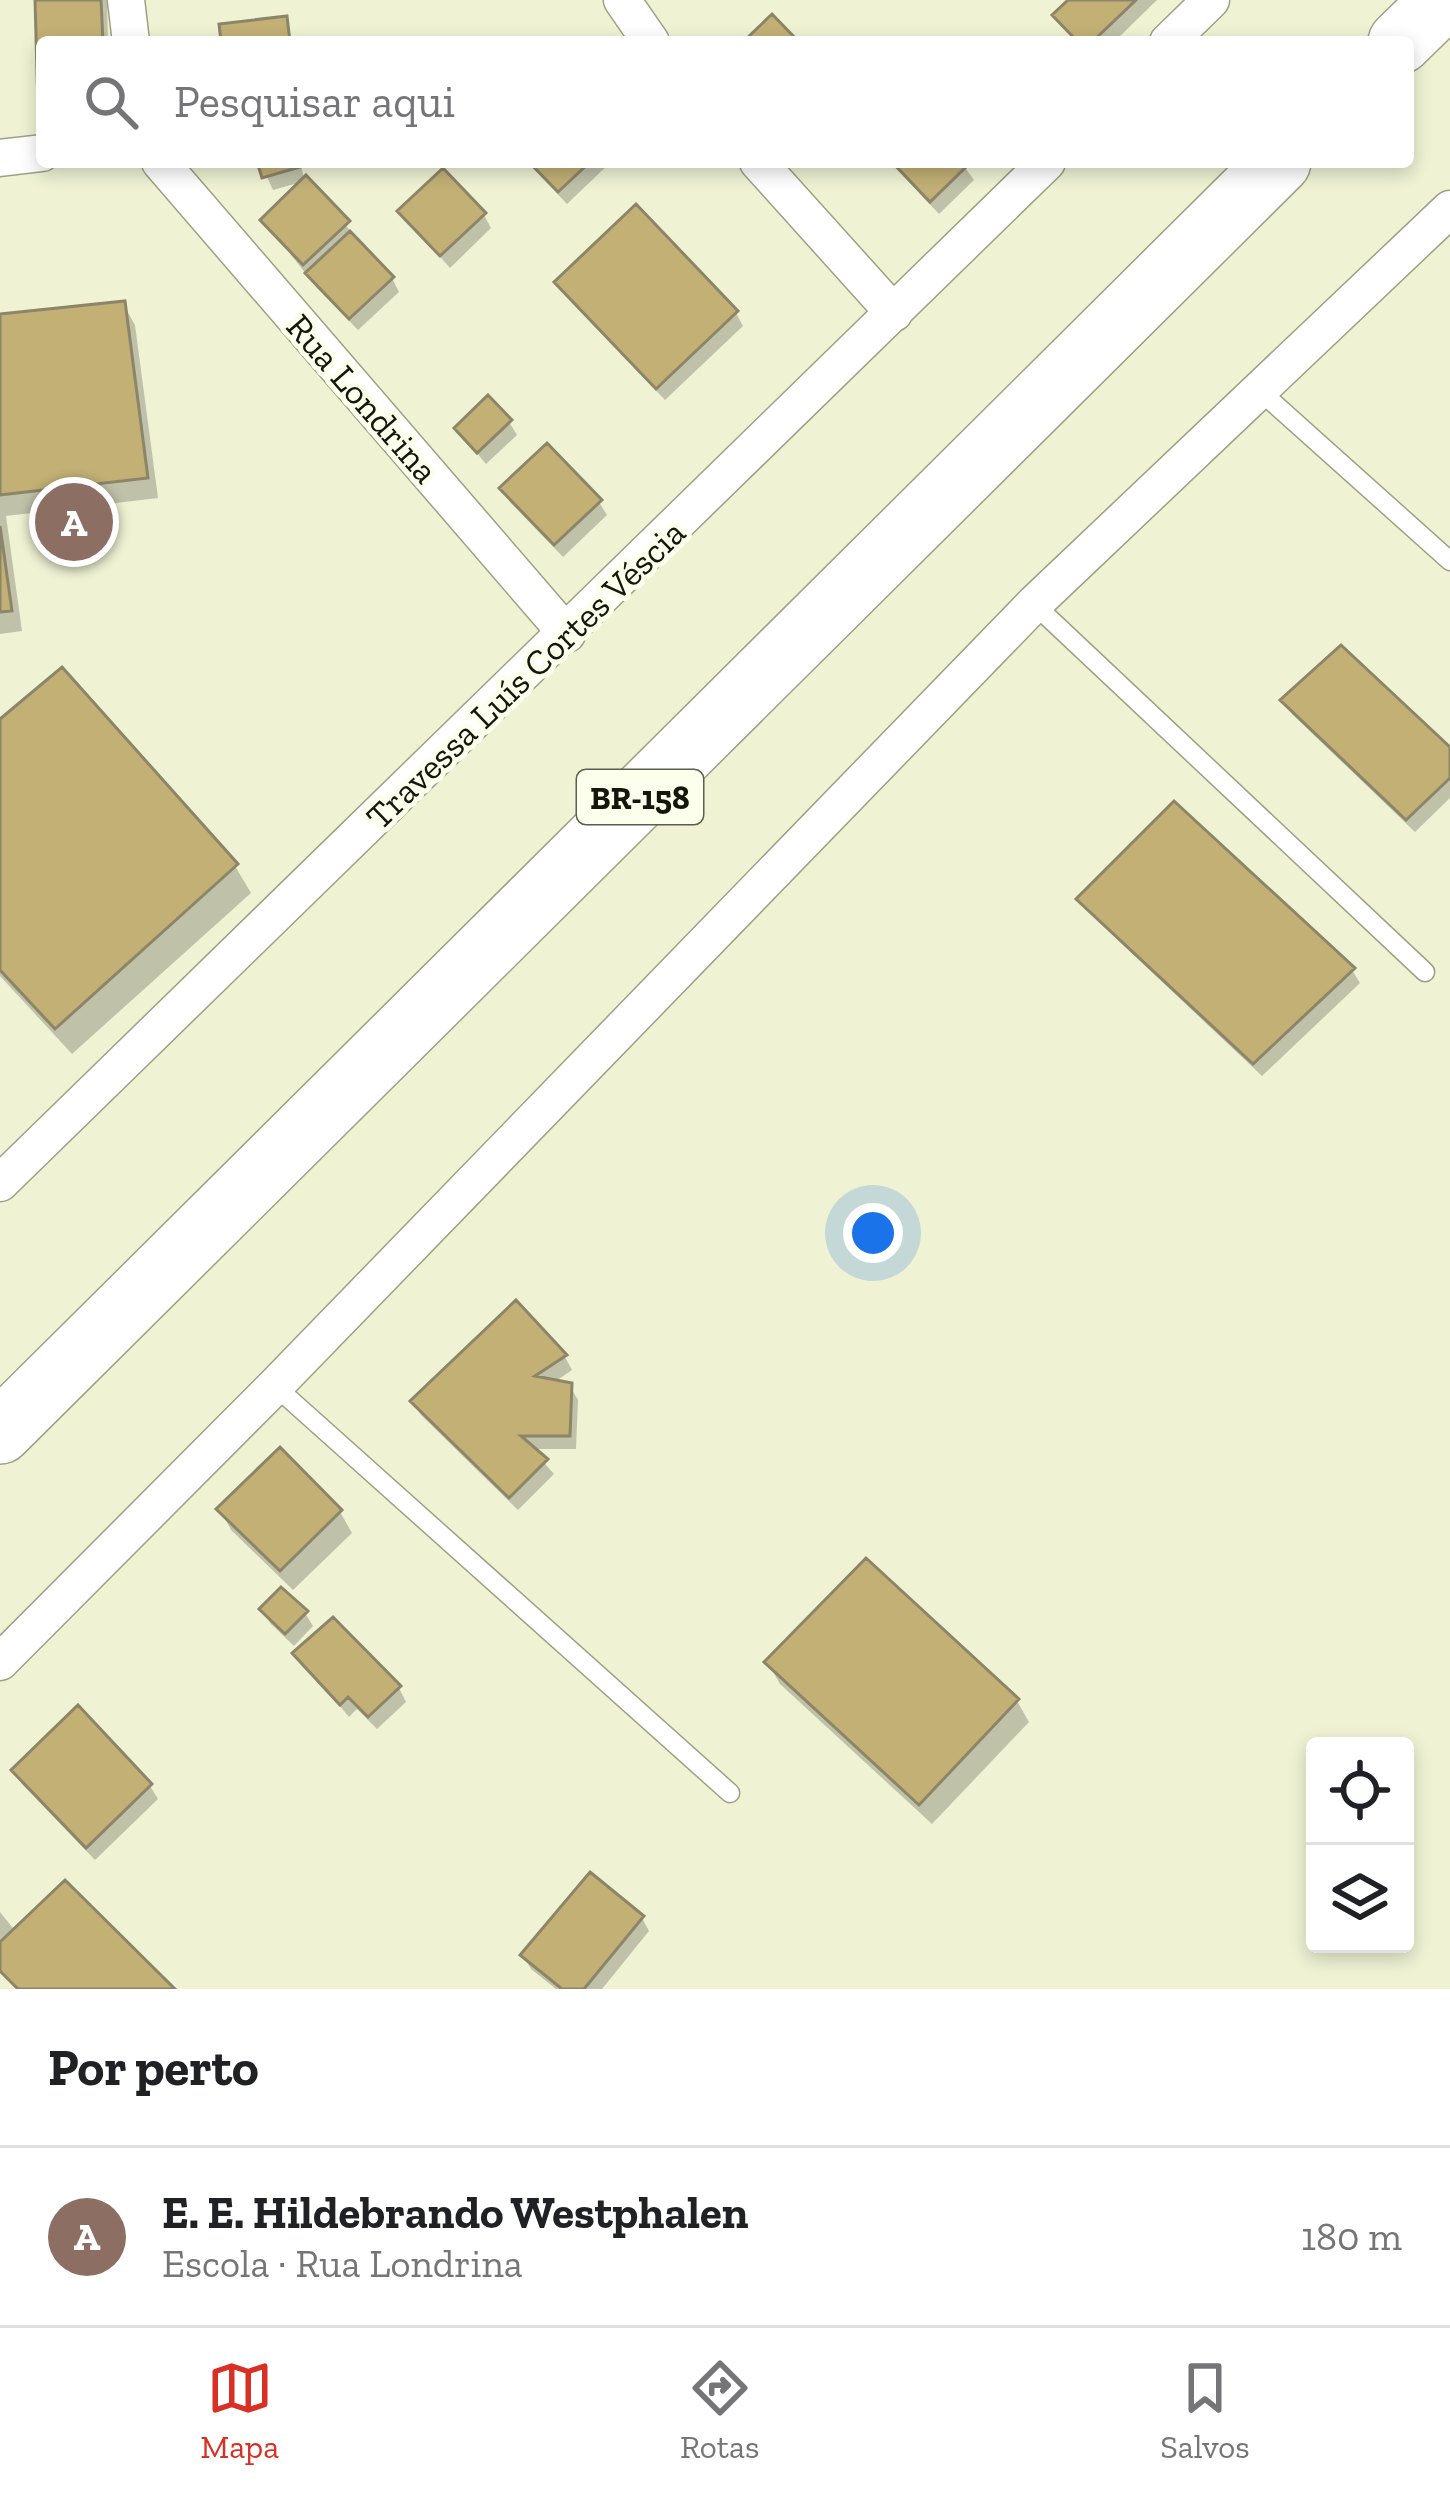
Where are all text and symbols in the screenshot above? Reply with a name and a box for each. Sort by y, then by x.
search box [36,36,1414,168]
icon: search [78,69,144,135]
text: Pesquisar aqui [174,75,455,129]
street label: Rua Londrina [278,305,448,492]
pin: A [35,477,113,567]
street label: Travessa Luís Cortes Véscia [357,511,694,838]
road number: BR-158 [577,770,703,824]
your location [843,1203,903,1263]
map controls [1306,1737,1414,1953]
button: locate [1306,1737,1414,1845]
button: layers [1306,1845,1414,1953]
text: Por perto [48,2037,259,2098]
text: E. E. Hildebrando Westphalen [162,2186,748,2240]
text: A [74,2213,100,2260]
text: 180 m [1301,2213,1402,2260]
text: Escola · Rua Londrina [162,2240,523,2287]
tab: Mapa [200,2355,279,2466]
tab: Rotas [680,2355,759,2466]
tab: Salvos [1160,2355,1250,2466]

